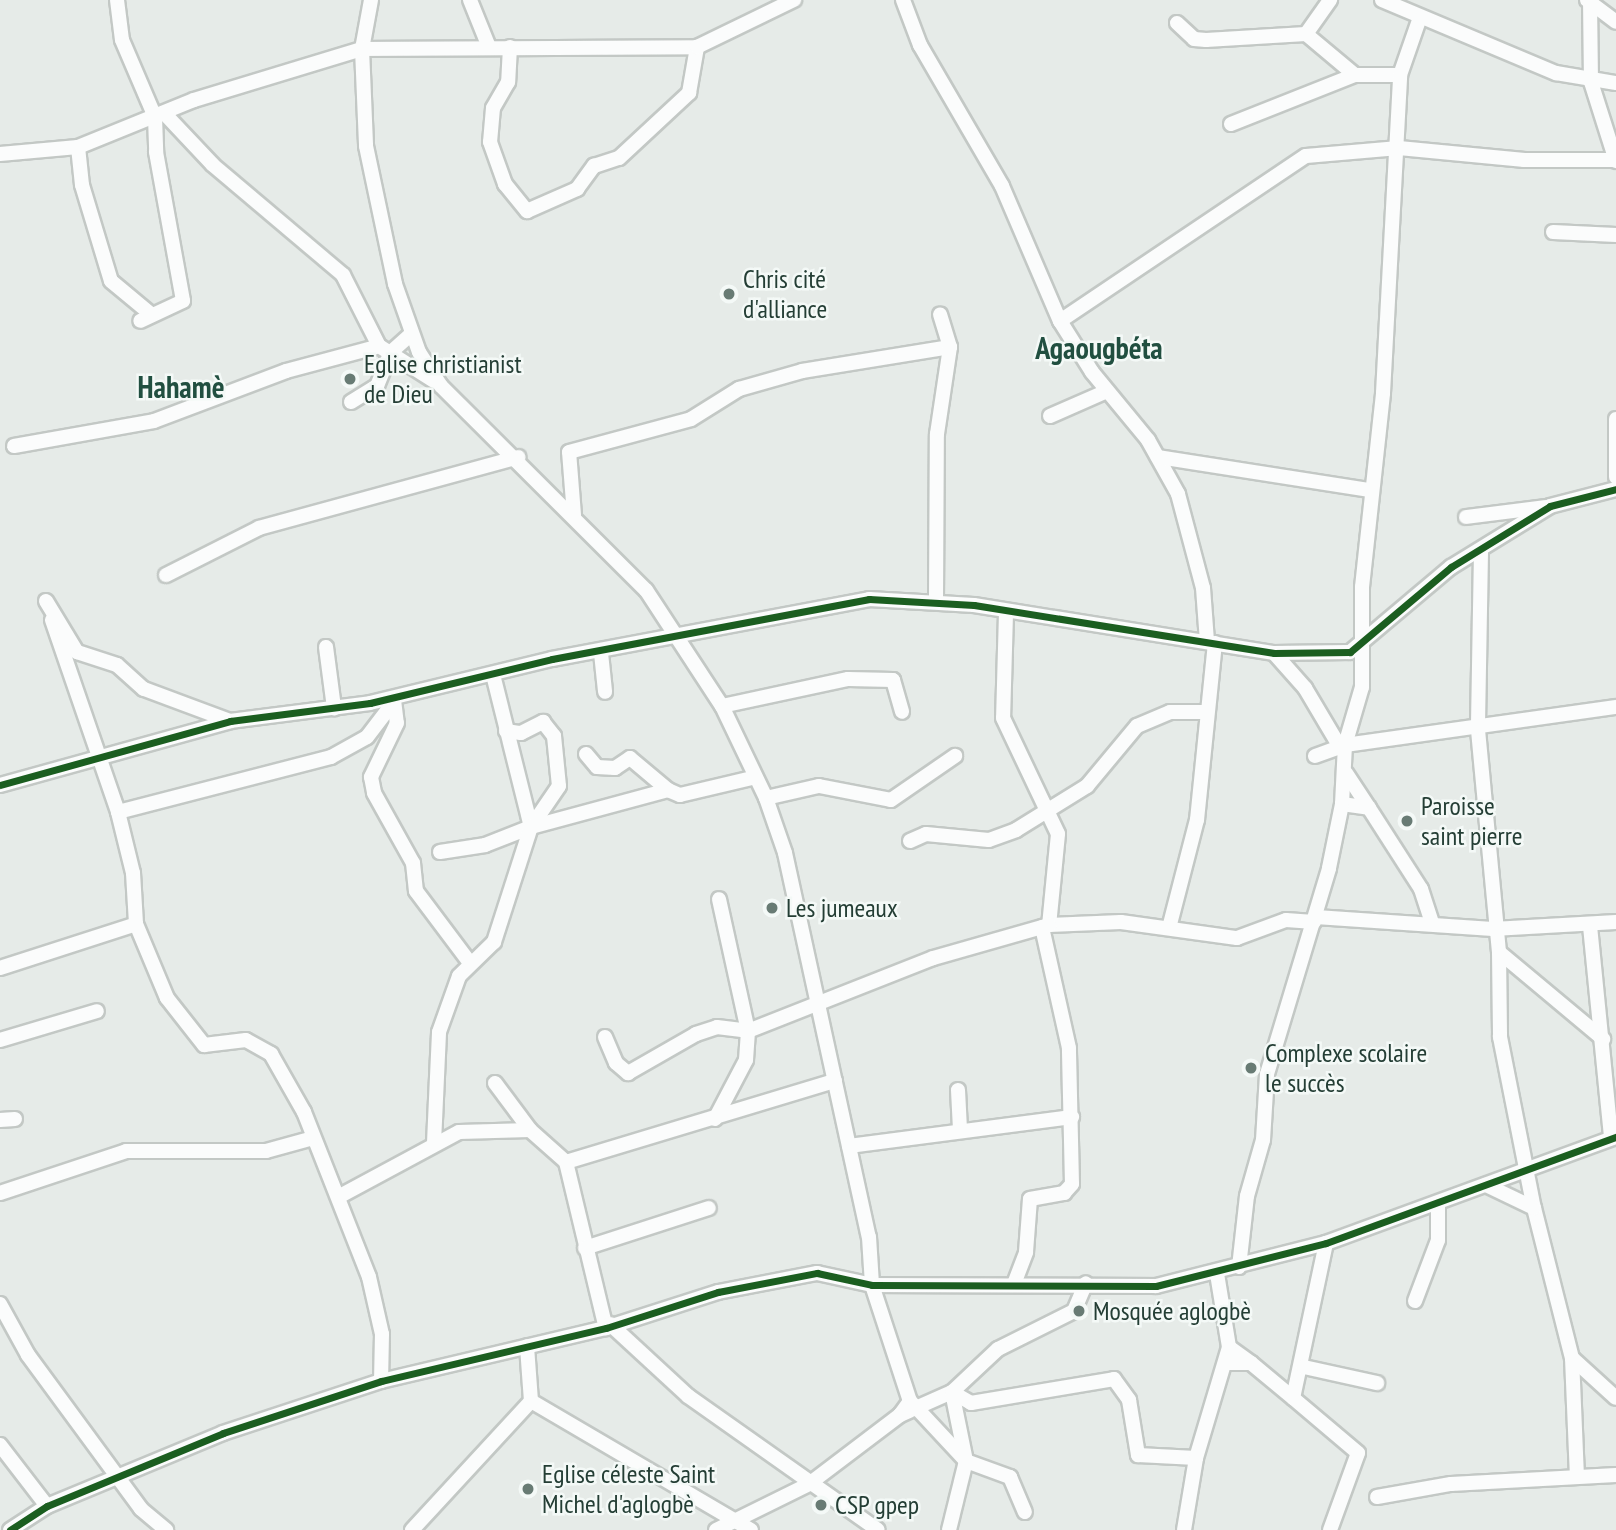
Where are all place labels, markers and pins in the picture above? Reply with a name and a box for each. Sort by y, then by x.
place label: Chris cité d'alliance [743,263,827,324]
marker: Chris cité d'alliance [721,286,737,302]
place label: Eglise christianist de Dieu [364,348,522,410]
marker: Eglise christianist de Dieu [342,371,358,387]
place label: Paroisse saint pierre [1421,790,1523,852]
marker: Paroisse saint pierre [1399,813,1415,829]
place label: Les jumeaux [786,892,898,924]
marker: Les jumeaux [764,900,780,916]
place label: Complexe scolaire le succès [1265,1037,1427,1098]
marker: Complexe scolaire le succès [1243,1060,1259,1076]
place label: Mosquée aglogbè [1093,1295,1251,1327]
marker: Mosquée aglogbè [1071,1303,1087,1319]
place label: Eglise céleste Saint Michel d'aglogbè [542,1458,715,1520]
marker: Eglise céleste Saint Michel d'aglogbè [520,1481,536,1497]
place label: CSP gpep [835,1489,920,1521]
marker: CSP gpep [813,1497,829,1513]

